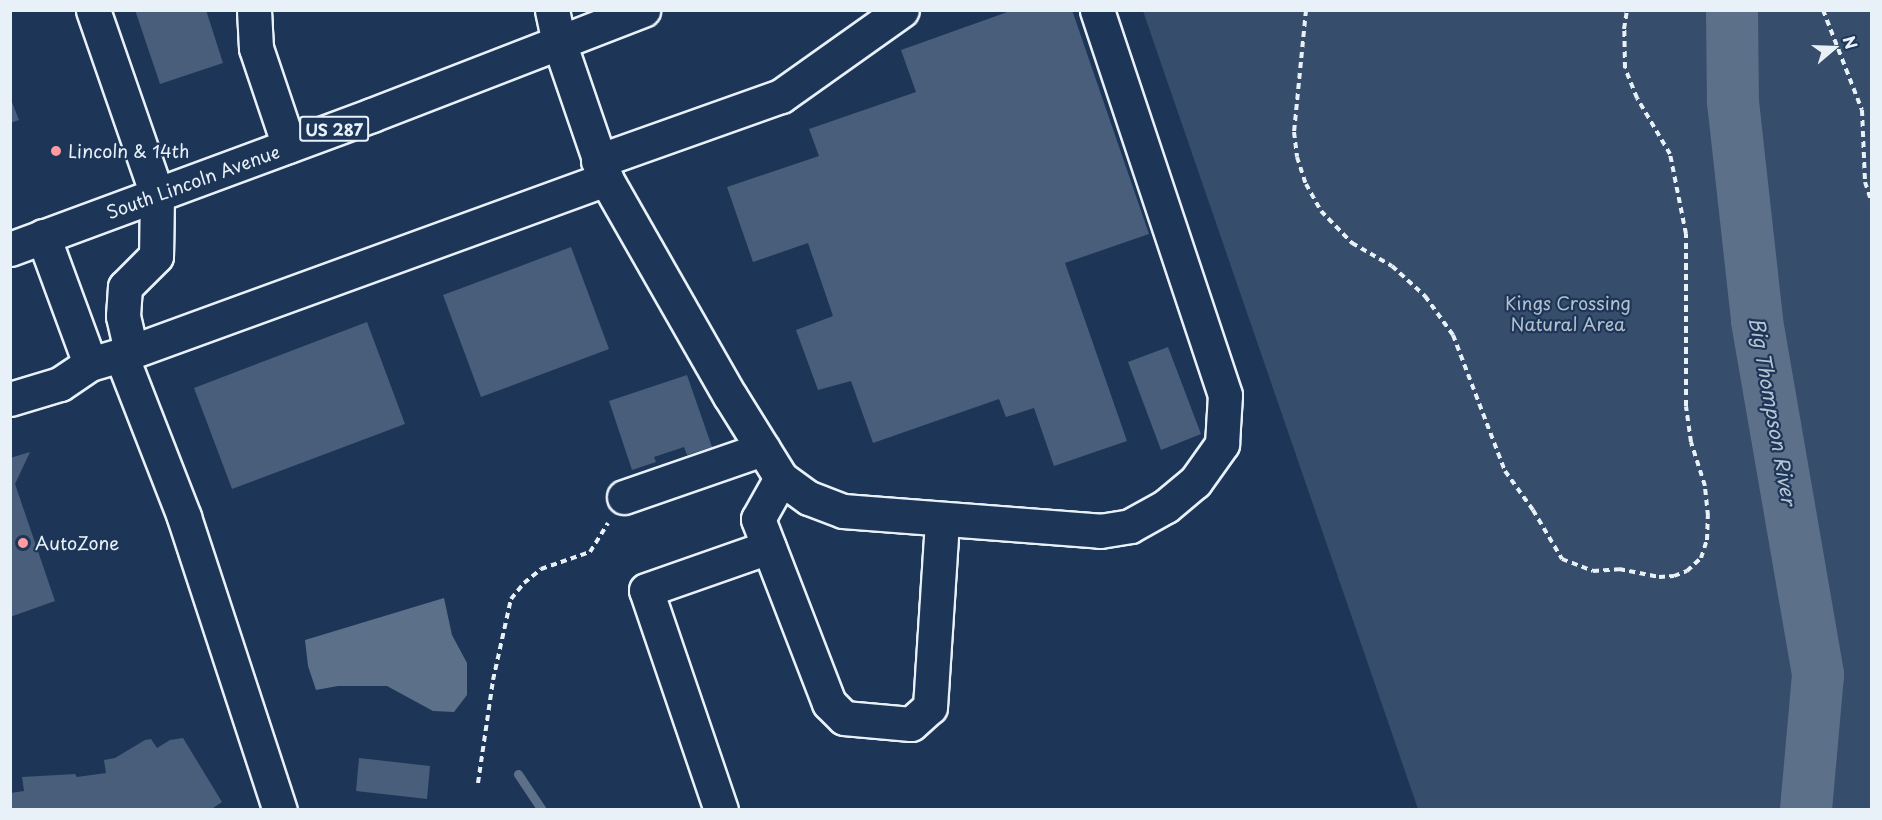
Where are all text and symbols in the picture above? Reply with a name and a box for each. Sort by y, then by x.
north arrow [1804,18,1864,78]
text: N [1838,32,1864,52]
road number: US 287 [298,116,370,142]
place label: Lincoln & 14th [68,140,191,162]
street label: South Lincoln Avenue [103,141,283,223]
marker: Lincoln & 14th [49,144,63,158]
park label: Kings Crossing Natural Area [1505,293,1631,336]
water label: Big Thompson River [1745,315,1801,507]
place label: AutoZone [35,532,119,554]
marker: AutoZone [16,536,30,550]

